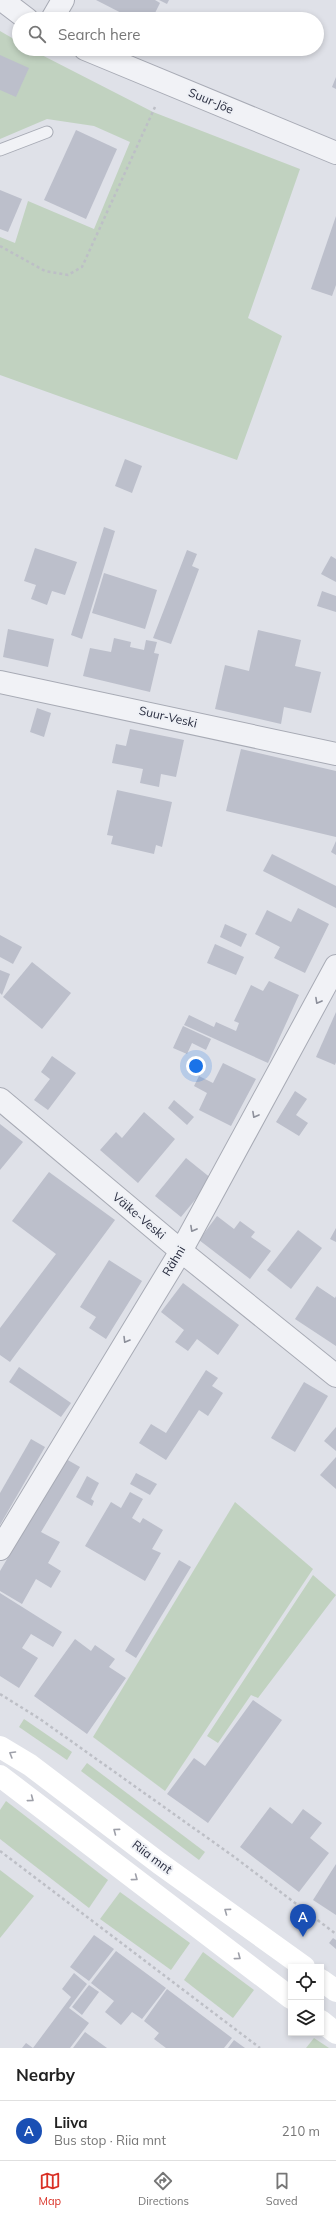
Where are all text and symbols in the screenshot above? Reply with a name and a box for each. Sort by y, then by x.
search box [12,12,324,56]
icon: search [26,23,48,45]
text: Search here [58,25,140,44]
street label: Suur-Jõe [186,84,236,117]
street label: Suur-Veski [138,703,199,731]
one-way arrow [315,996,322,1004]
your location [186,1056,206,1076]
one-way arrow [253,1110,260,1118]
street label: Väike-Veski [110,1189,169,1242]
one-way arrow [190,1225,197,1232]
street label: Rähni [159,1243,188,1279]
one-way arrow [124,1336,131,1343]
one-way arrow [9,1751,16,1758]
one-way arrow [27,1795,34,1802]
one-way arrow [114,1828,121,1835]
street label: Riia mnt [129,1837,175,1876]
one-way arrow [130,1873,137,1880]
pin: A [290,1904,316,1937]
one-way arrow [224,1909,231,1916]
one-way arrow [233,1952,240,1959]
map controls [288,1964,324,2036]
button: locate [288,1964,324,2000]
button: layers [288,2000,324,2036]
text: Nearby [16,2064,75,2085]
text: Liiva [54,2113,88,2132]
text: A [24,2123,34,2139]
text: 210 m [282,2123,320,2139]
text: Bus stop · Riia mnt [54,2132,166,2148]
tab: Map [38,2170,61,2208]
tab: Directions [138,2170,189,2208]
tab: Saved [266,2170,298,2208]

